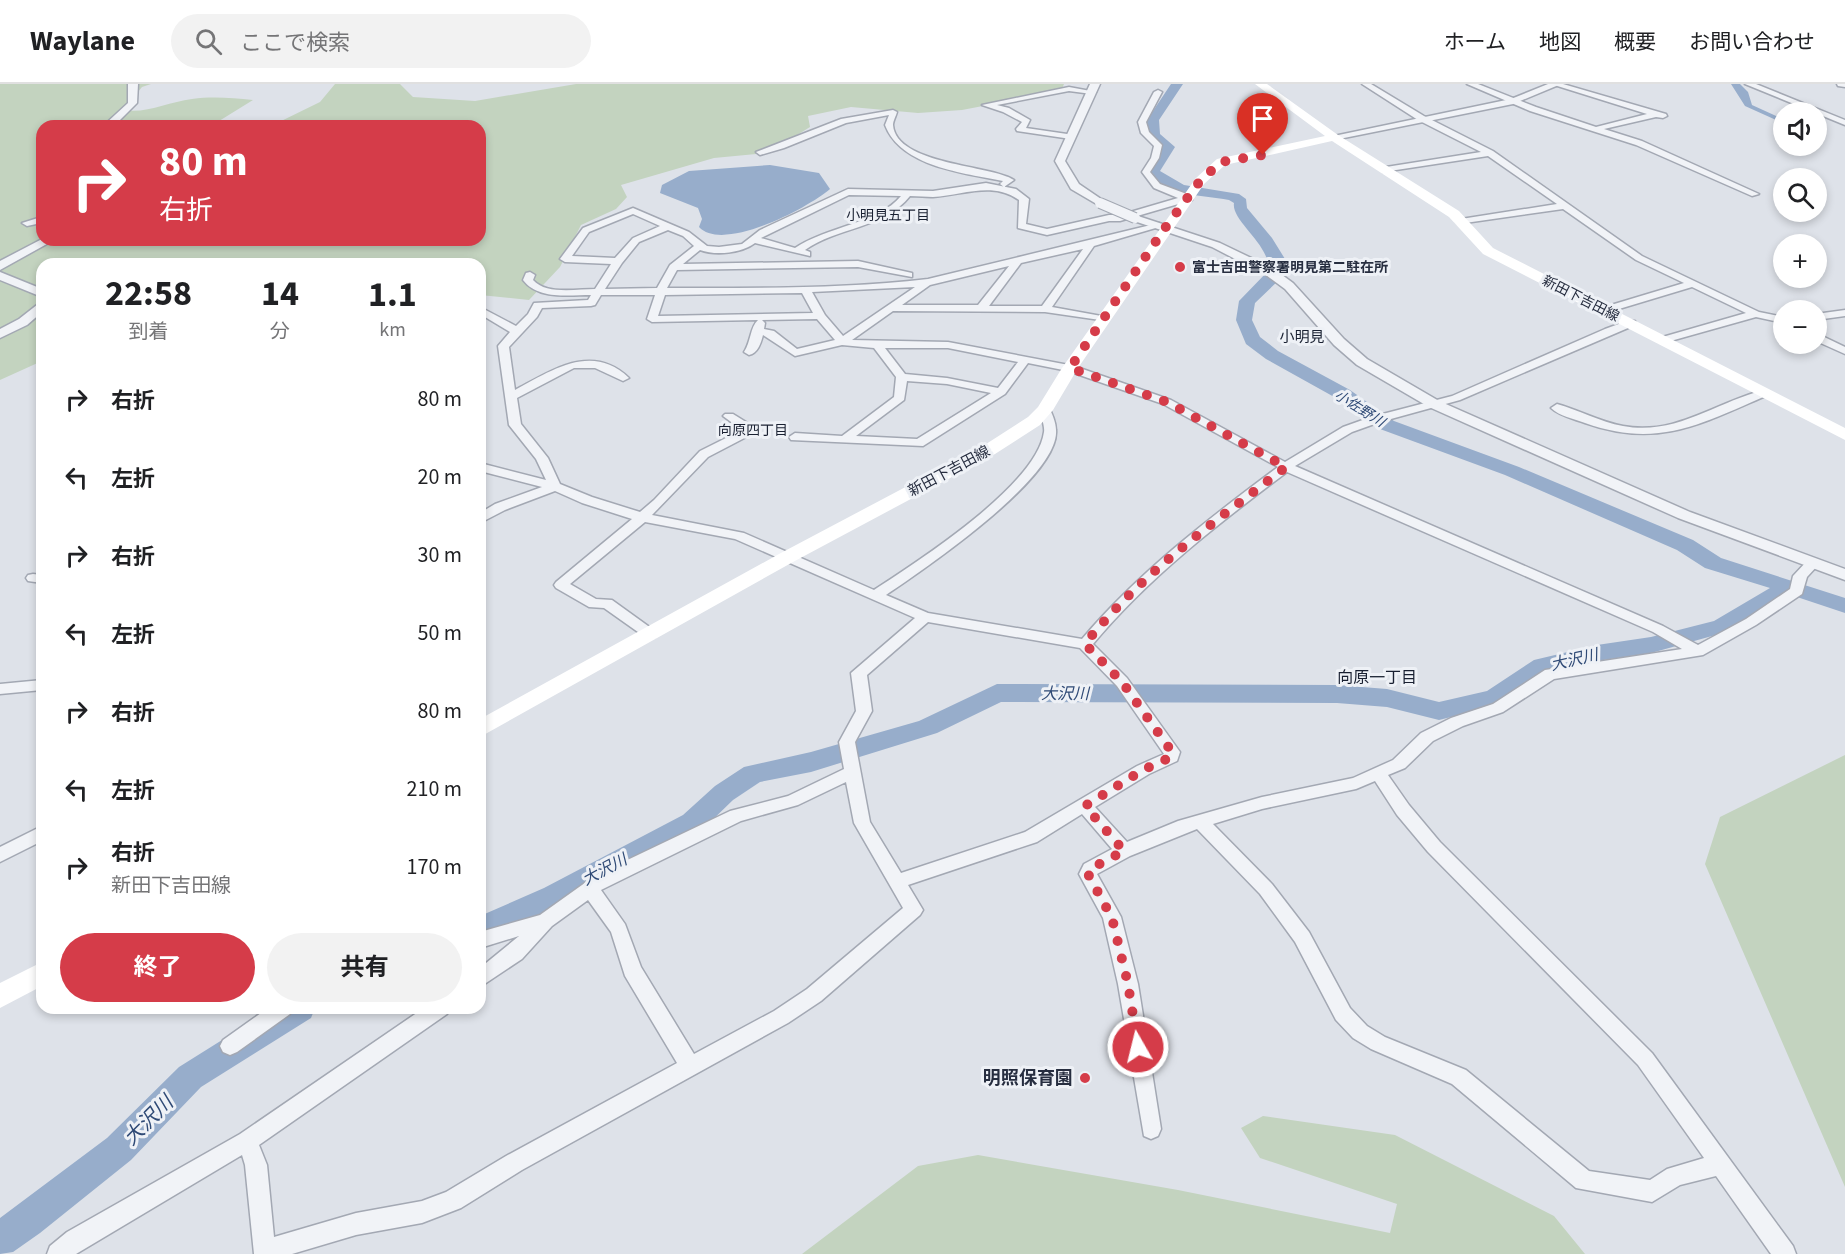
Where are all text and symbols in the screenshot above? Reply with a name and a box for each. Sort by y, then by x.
search box [171,14,591,68]
text: Waylane [30,21,135,61]
icon: search [192,25,225,58]
text: ここで検索 [240,27,350,59]
text: ホーム [1444,27,1506,57]
text: 地図 [1539,27,1581,57]
text: 概要 [1614,27,1656,57]
text: お問い合わせ [1689,27,1815,57]
pin [1237,93,1288,155]
icon: arrive [1246,102,1279,135]
map controls [1773,102,1827,354]
button: sound [1773,102,1827,156]
text: 80 m [159,132,248,192]
icon: right [60,144,138,222]
button: search [1773,168,1827,222]
text: 右折 [159,191,213,230]
district label: 小明見五丁目 [846,206,930,226]
button: + [1773,234,1827,288]
place label: 富士吉田警察署明見第二駐在所 [1192,258,1388,278]
marker: 富士吉田警察署明見第二駐在所 [1173,260,1187,274]
text: 22:58 [105,268,192,319]
text: 14 [261,268,299,319]
text: 1.1 [368,269,417,320]
street label: 新田下吉田線 [1539,271,1623,327]
button: − [1773,300,1827,354]
text: km [379,316,406,344]
text: 到着 [128,318,168,346]
text: 分 [270,318,290,346]
district label: 小明見 [1279,327,1325,348]
icon: right [60,383,93,416]
text: 80 m [417,383,462,415]
text: 右折 [111,385,155,417]
water label: 小佐野川 [1330,386,1390,433]
district label: 向原四丁目 [718,421,788,441]
street label: 新田下吉田線 [905,441,994,502]
icon: left [60,461,93,494]
text: 20 m [417,461,462,493]
text: 左折 [111,463,155,495]
icon: right [60,539,93,572]
text: 30 m [417,539,462,571]
text: 右折 [111,541,155,573]
icon: left [60,617,93,650]
text: 50 m [417,617,462,649]
text: 左折 [111,619,155,651]
water label: 大沢川 [1548,643,1602,676]
district label: 向原一丁目 [1337,667,1417,689]
water label: 大沢川 [1041,683,1091,705]
icon: right [60,695,93,728]
text: 80 m [417,695,462,727]
text: 右折 [111,697,155,729]
icon: left [60,773,93,806]
text: 210 m [407,773,462,805]
text: 左折 [111,775,155,807]
text: 右折 [111,837,155,869]
water label: 大沢川 [578,848,633,891]
icon: right [60,851,93,884]
text: 170 m [407,851,462,883]
text: 新田下吉田線 [111,872,231,900]
button: 終了 [60,933,255,1002]
button: 共有 [267,933,462,1002]
position arrow [1106,1015,1170,1079]
place label: 明照保育園 [983,1066,1073,1091]
marker: 明照保育園 [1078,1071,1092,1085]
water label: 大沢川 [118,1088,181,1152]

